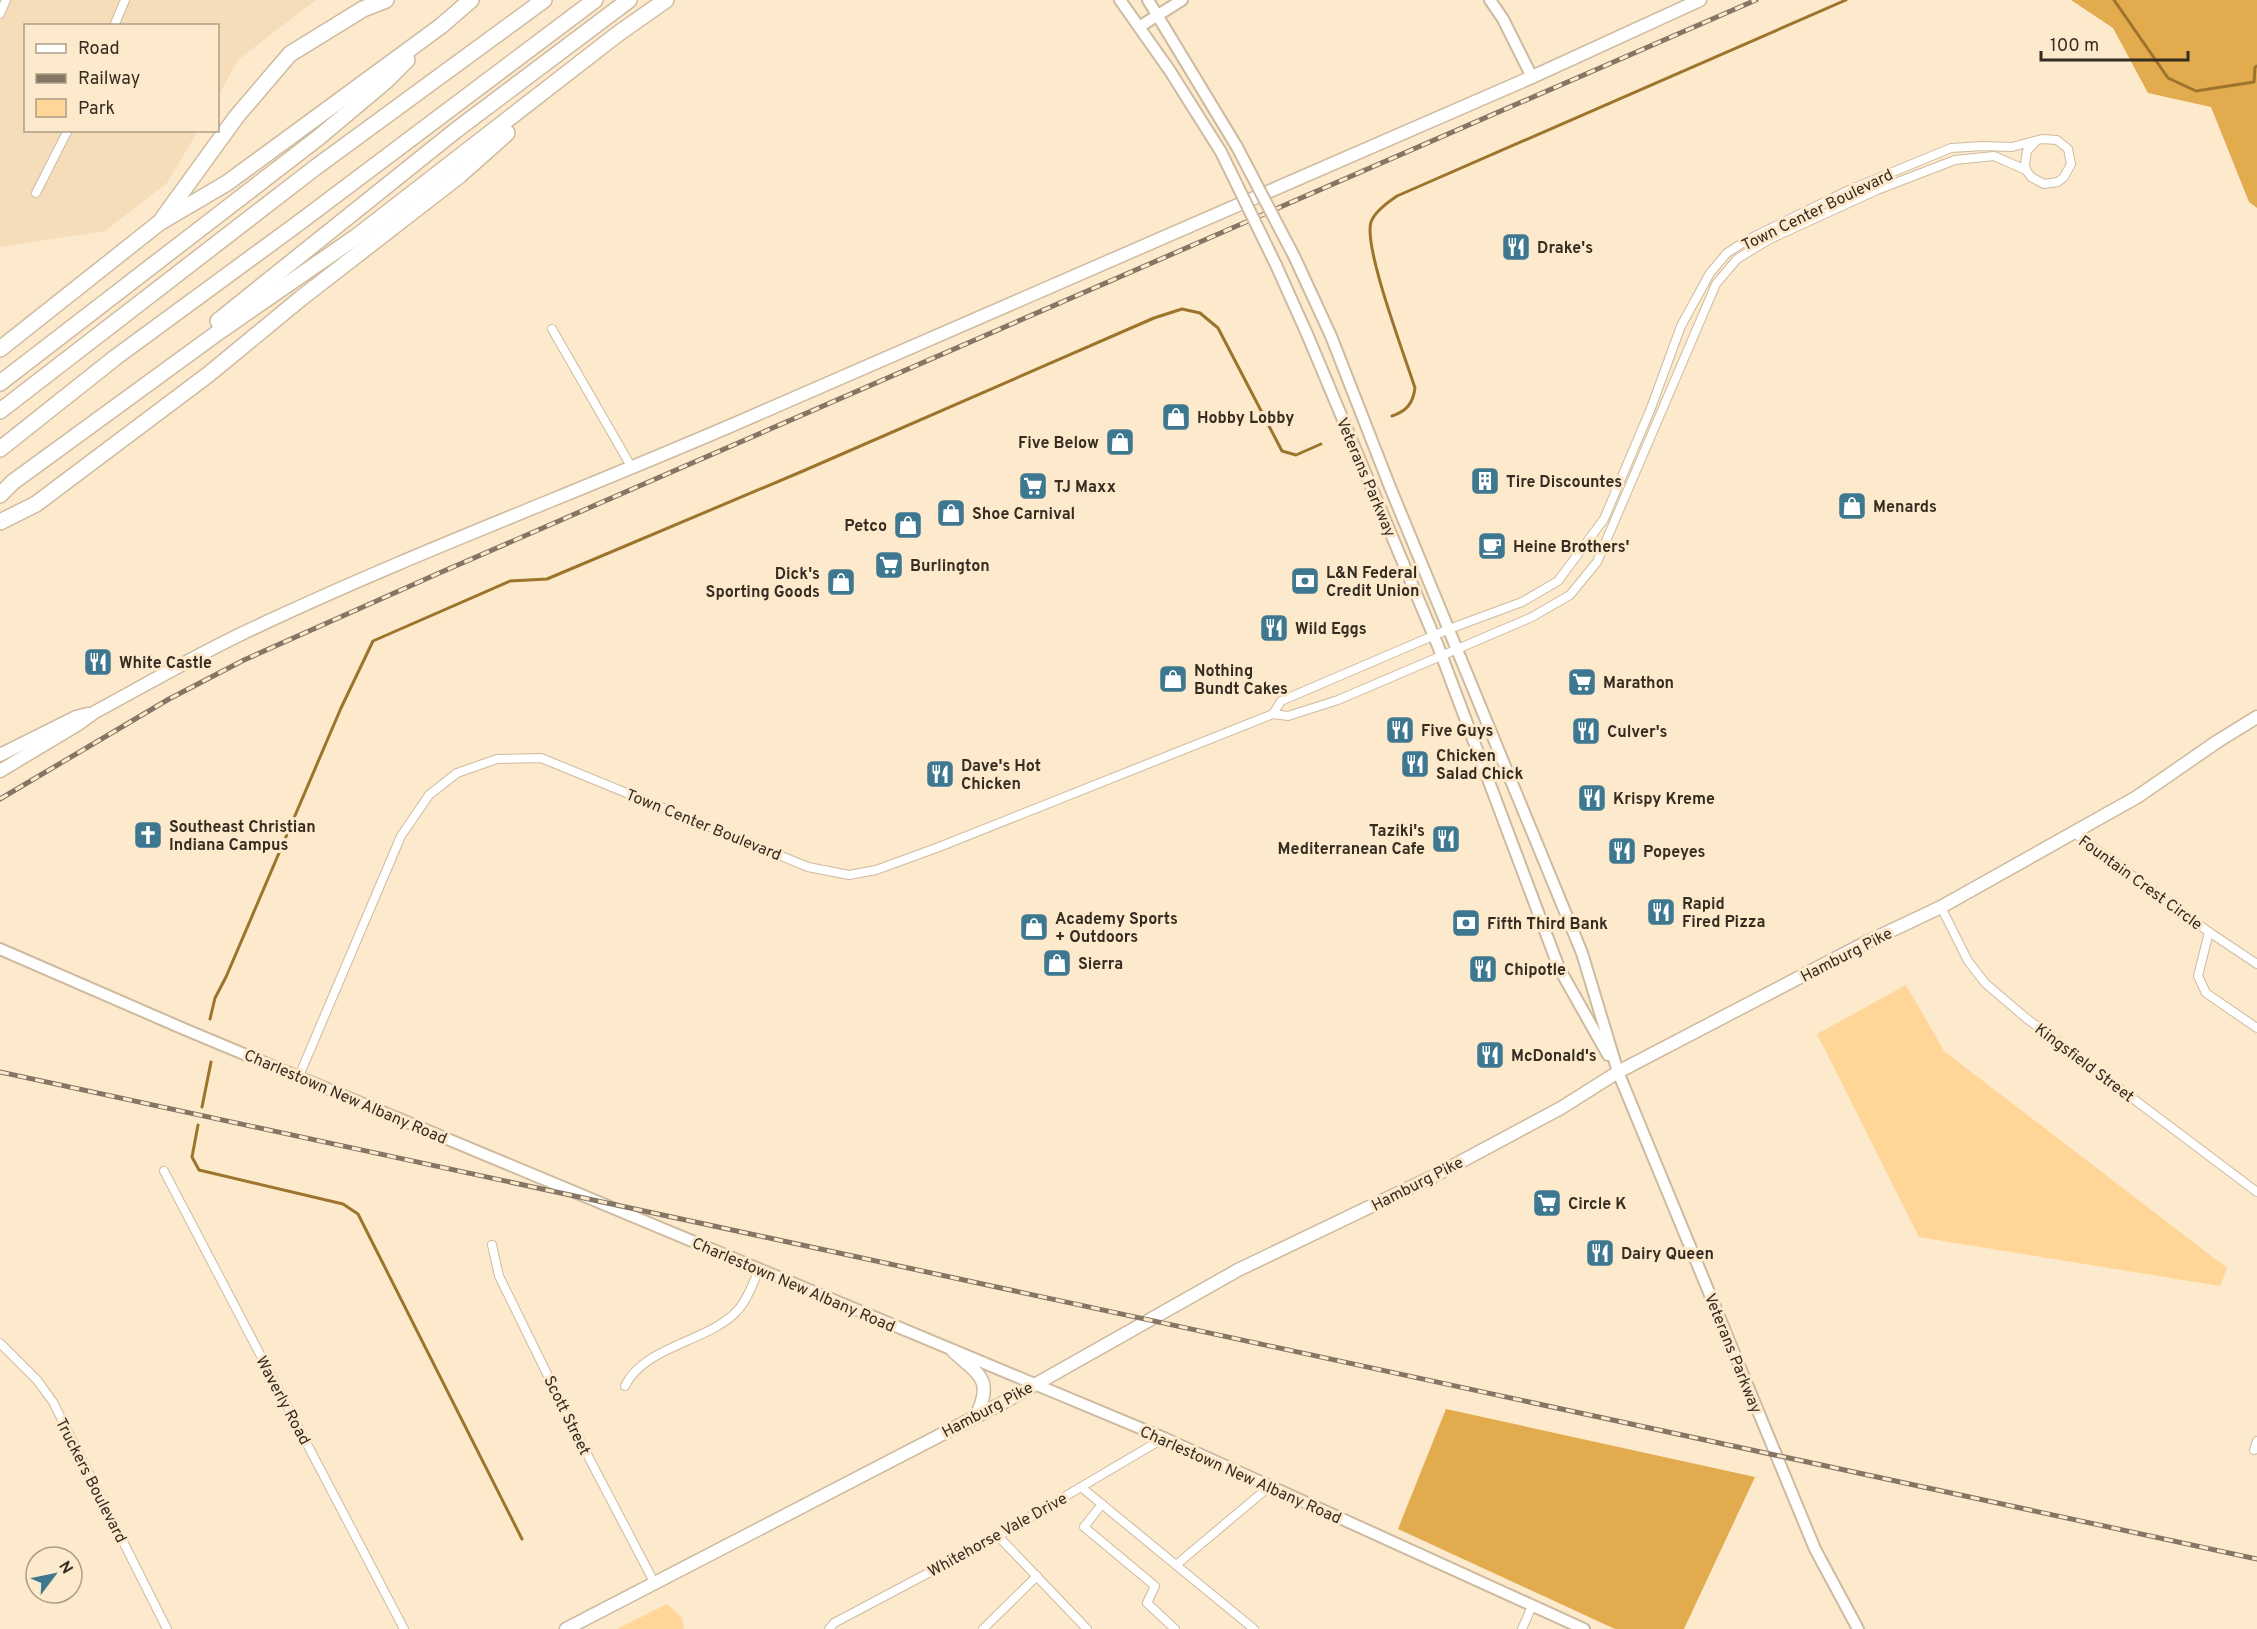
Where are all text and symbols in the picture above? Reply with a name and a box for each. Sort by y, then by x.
legend [24,24,219,132]
scale bar [2041,24,2188,62]
text: 100 m [2050,35,2099,58]
text: Road [78,38,120,61]
text: Railway [78,68,140,91]
text: Park [78,98,115,121]
street label: Town Center Boulevard [1739,165,1897,256]
restaurant icon: Drake's [1500,231,1532,263]
place label: Drake's [1537,239,1593,259]
shop icon: Hobby Lobby [1160,401,1192,433]
place label: Hobby Lobby [1197,409,1294,429]
street label: Veterans Parkway [1331,415,1399,540]
shop icon: Five Below [1104,426,1136,458]
place label: Five Below [1018,434,1099,454]
building icon: Tire Discountes [1469,465,1501,497]
supermarket icon: TJ Maxx [1017,470,1049,502]
place label: Tire Discountes [1506,473,1622,493]
place label: TJ Maxx [1054,478,1116,498]
shop icon: Menards [1836,490,1868,522]
shop icon: Shoe Carnival [935,497,967,529]
place label: Menards [1873,498,1937,518]
place label: Shoe Carnival [972,505,1075,525]
shop icon: Petco [892,509,924,541]
place label: Petco [844,517,887,537]
cafe icon: Heine Brothers' [1476,530,1508,562]
place label: Heine Brothers' [1513,538,1630,558]
supermarket icon: Burlington [873,549,905,581]
place label: Burlington [910,557,990,577]
place label: L&N Federal Credit Union [1326,564,1420,602]
place label: Dick's Sporting Goods [706,565,820,603]
bank icon: L&N Federal Credit Union [1289,565,1321,597]
shop icon: Dick's Sporting Goods [825,566,857,598]
restaurant icon: Wild Eggs [1258,612,1290,644]
place label: Wild Eggs [1295,620,1367,640]
restaurant icon: White Castle [82,646,114,678]
place label: White Castle [119,654,212,674]
place label: Nothing Bundt Cakes [1194,662,1288,700]
shop icon: Nothing Bundt Cakes [1157,663,1189,695]
supermarket icon: Marathon [1566,666,1598,698]
place label: Marathon [1603,674,1674,694]
restaurant icon: Five Guys [1384,714,1416,746]
restaurant icon: Culver's [1570,715,1602,747]
place label: Five Guys [1421,722,1494,742]
place label: Culver's [1607,723,1668,743]
place label: Chicken Salad Chick [1436,747,1523,785]
restaurant icon: Chicken Salad Chick [1399,748,1431,780]
place label: Dave's Hot Chicken [961,757,1041,795]
restaurant icon: Dave's Hot Chicken [924,758,956,790]
restaurant icon: Krispy Kreme [1576,782,1608,814]
street label: Town Center Boulevard [623,786,784,866]
place label: Krispy Kreme [1613,790,1715,810]
place label: Southeast Christian Indiana Campus [169,818,316,856]
church icon: Southeast Christian Indiana Campus [132,819,164,851]
place label: Taziki's Mediterranean Cafe [1278,822,1425,860]
restaurant icon: Taziki's Mediterranean Cafe [1430,823,1462,855]
street label: Fountain Crest Circle [2074,832,2206,935]
restaurant icon: Popeyes [1606,835,1638,867]
place label: Popeyes [1643,843,1706,863]
place label: Rapid Fired Pizza [1682,895,1765,933]
restaurant icon: Rapid Fired Pizza [1645,896,1677,928]
bank icon: Fifth Third Bank [1450,907,1482,939]
place label: Academy Sports + Outdoors [1055,910,1178,948]
shop icon: Academy Sports + Outdoors [1018,911,1050,943]
place label: Fifth Third Bank [1487,915,1608,935]
street label: Hamburg Pike [1798,924,1896,987]
shop icon: Sierra [1041,947,1073,979]
restaurant icon: Chipotle [1467,953,1499,985]
place label: Sierra [1078,955,1123,975]
place label: Chipotle [1504,961,1566,981]
street label: Kingsfield Street [2030,1020,2137,1107]
restaurant icon: McDonald's [1474,1039,1506,1071]
street label: Charlestown New Albany Road [241,1046,450,1150]
place label: McDonald's [1511,1047,1597,1067]
street label: Hamburg Pike [1369,1153,1467,1216]
supermarket icon: Circle K [1531,1187,1563,1219]
place label: Circle K [1568,1195,1627,1215]
street label: Charlestown New Albany Road [689,1234,898,1338]
restaurant icon: Dairy Queen [1584,1237,1616,1269]
place label: Dairy Queen [1621,1245,1714,1265]
street label: Veterans Parkway [1699,1291,1765,1417]
street label: Waverly Road [250,1353,314,1449]
street label: Scott Street [538,1373,594,1459]
street label: Hamburg Pike [939,1378,1037,1443]
street label: Truckers Boulevard [50,1415,130,1547]
street label: Charlestown New Albany Road [1136,1422,1344,1529]
street label: Whitehorse Vale Drive [925,1489,1071,1582]
north arrow [24,1545,84,1605]
text: N [53,1558,77,1578]

